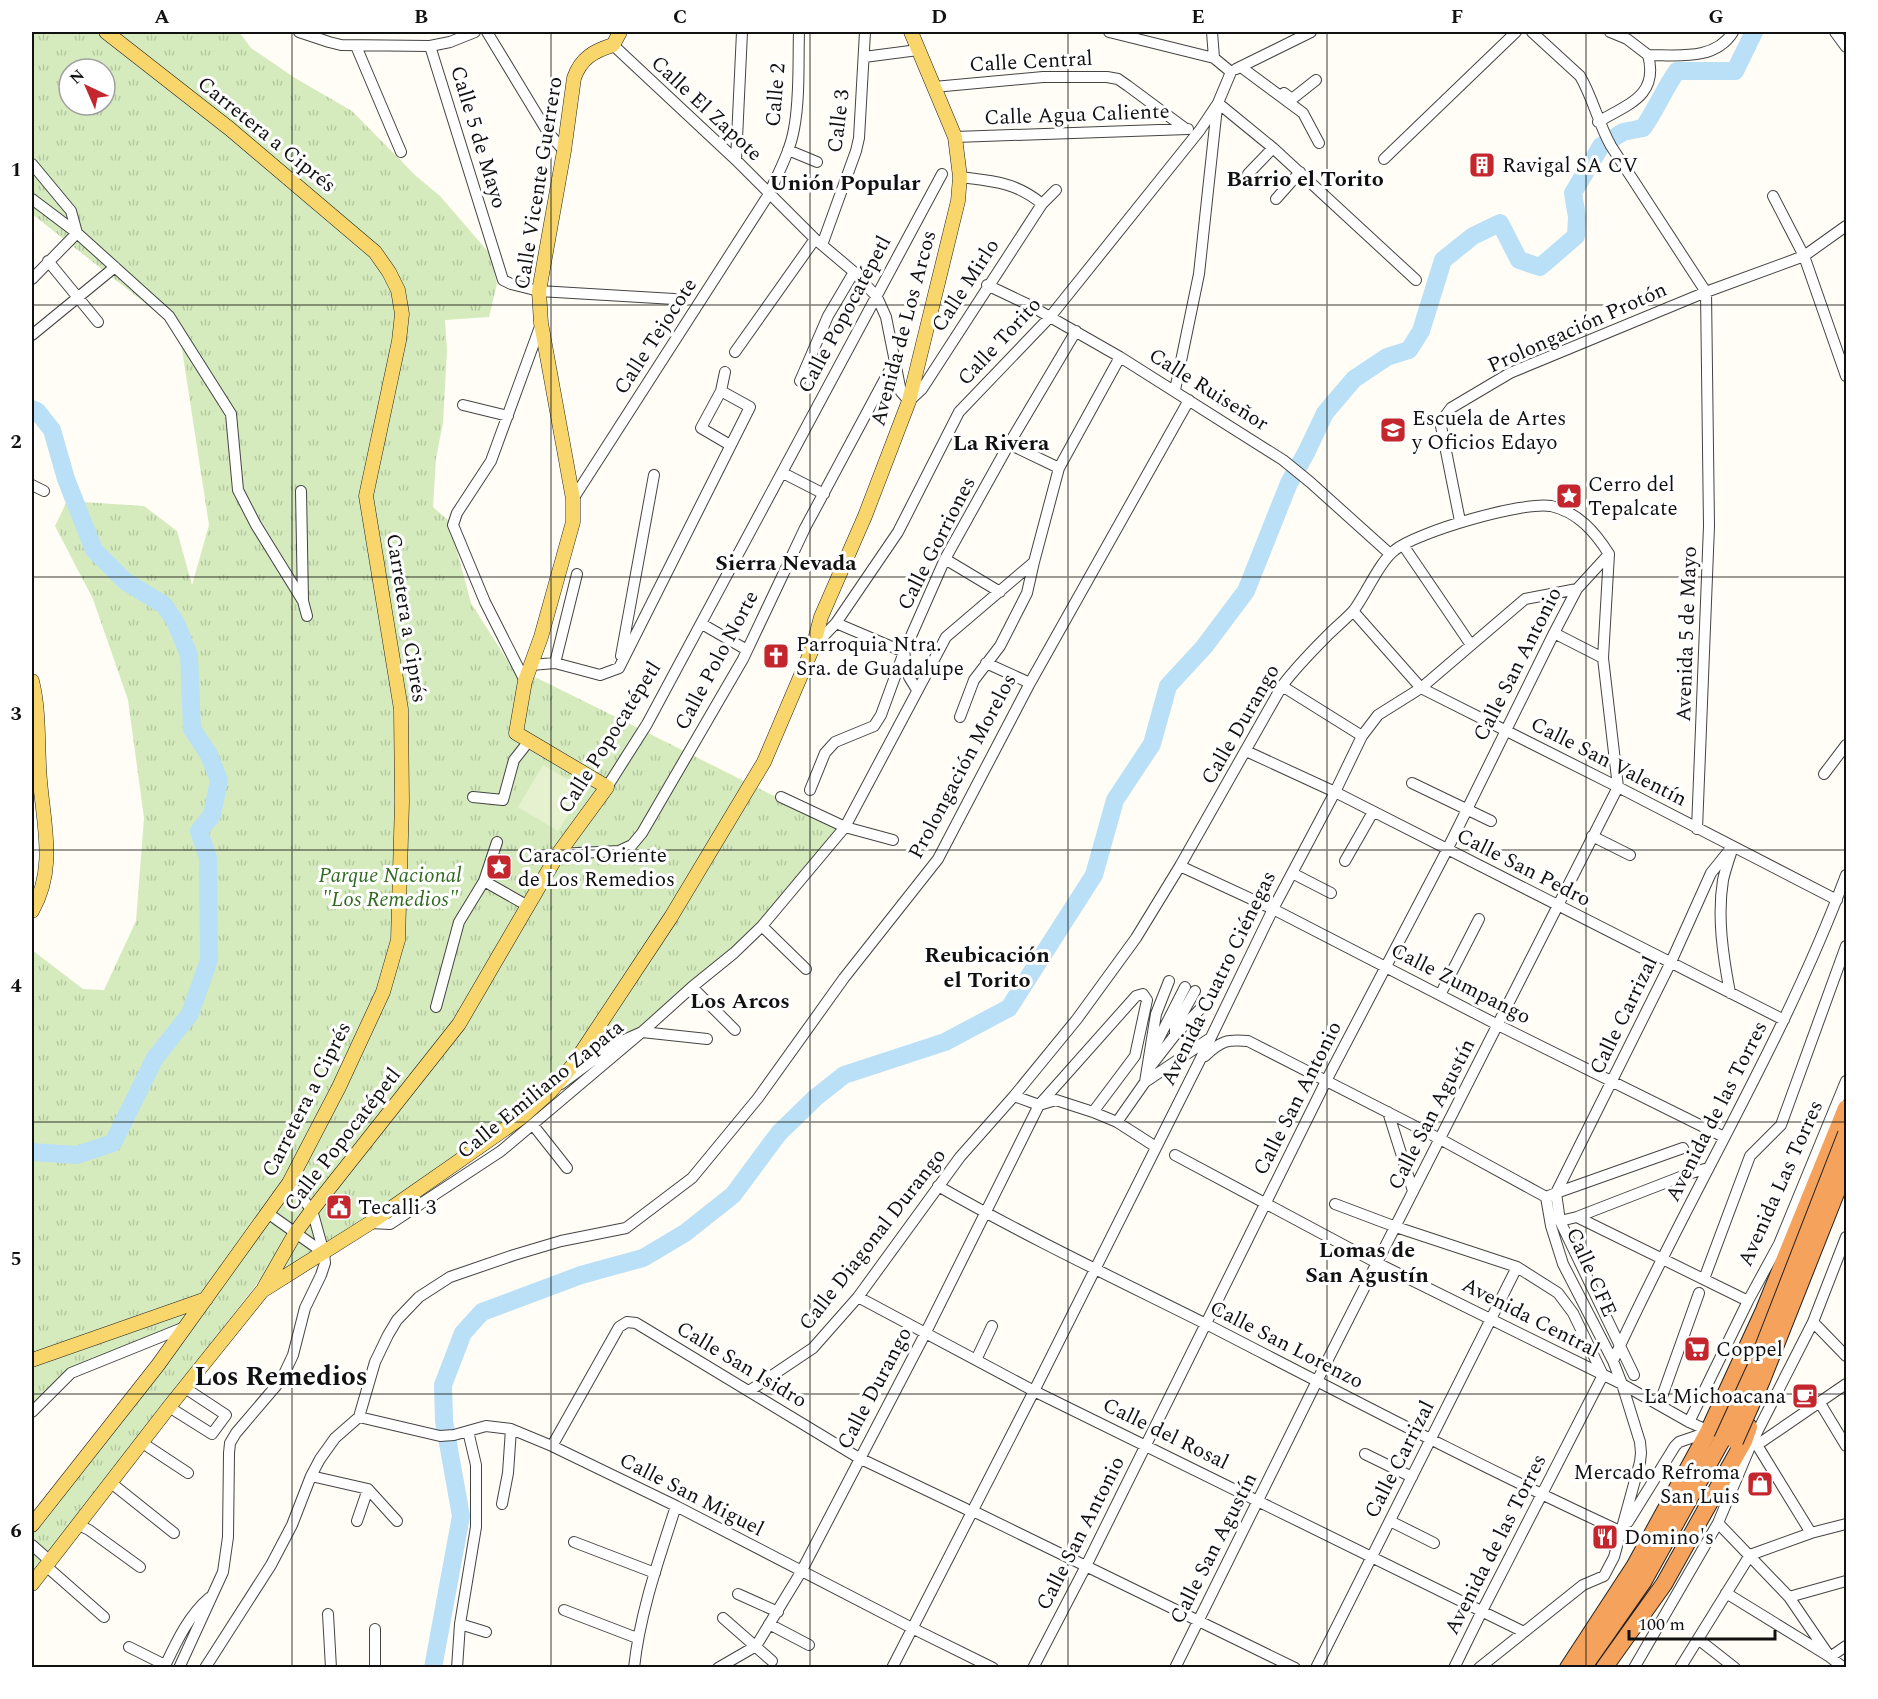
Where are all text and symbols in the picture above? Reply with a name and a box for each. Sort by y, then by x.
text: A [154,2,170,32]
text: B [414,2,428,32]
text: C [673,2,687,32]
text: D [931,2,947,32]
text: E [1191,2,1205,32]
text: F [1451,2,1463,32]
text: G [1708,2,1724,32]
street label: Calle Central [969,43,1093,81]
street label: Calle El Zapote [643,48,770,169]
north arrow [57,57,117,117]
street label: Calle 5 de Mayo [441,62,515,213]
street label: Calle 2 [757,62,795,128]
text: N [64,64,90,90]
street label: Carretera a Ciprés [190,69,343,201]
street label: Calle Vicente Guerrero [506,74,572,292]
street label: Calle 3 [819,87,859,155]
street label: Calle Agua Caliente [984,96,1170,134]
building icon: Ravigal SA CV [1467,150,1497,180]
place label: Ravigal SA CV [1502,150,1638,182]
text: 1 [10,155,22,185]
district label: Barrio el Torito [1226,163,1384,196]
district label: Unión Popular [770,167,921,200]
street label: Avenida de Los Arcos [862,227,946,430]
street label: Calle Popocatépetl [790,230,900,399]
street label: Calle Mirlo [924,232,1008,339]
street label: Calle Tejocote [606,272,706,401]
street label: Prolongación Protón [1483,274,1672,382]
street label: Calle Torito [950,290,1049,393]
street label: Calle Ruiseñor [1142,340,1275,440]
place label: Escuela de Artes y Oficios Edayo [1411,403,1566,459]
school or university icon: Escuela de Artes y Oficios Edayo [1378,415,1408,445]
text: 2 [10,427,22,457]
district label: La Rivera [953,427,1050,460]
place label: Cerro del Tepalcate [1588,469,1678,525]
street label: Calle Gorriones [889,471,984,616]
place icon: Cerro del Tepalcate [1554,481,1584,511]
street label: Carretera a Ciprés [377,531,435,705]
street label: Avenida 5 de Mayo [1668,546,1706,722]
district label: Sierra Nevada [715,547,857,580]
street label: Calle San Antonio [1465,582,1571,747]
street label: Calle Polo Norte [667,585,767,736]
place label: Parroquia Ntra. Sra. de Guadalupe [796,629,964,685]
church icon: Parroquia Ntra. Sra. de Guadalupe [761,641,791,671]
street label: Calle Popocatépetl [550,655,670,820]
street label: Calle Durango [1193,658,1288,791]
street label: Prolongación Morelos [900,668,1025,865]
text: 3 [10,699,22,729]
street label: Calle San Valentín [1525,709,1692,815]
street label: Calle San Pedro [1451,820,1596,916]
place label: Caracol Oriente de Los Remedios [518,840,675,896]
place icon: Caracol Oriente de Los Remedios [484,852,514,882]
park label: Parque Nacional "Los Remedios" [318,860,462,916]
street label: Avenida Cuatro Ciénegas [1153,865,1285,1091]
street label: Calle Zumpango [1385,935,1536,1033]
district label: Reubicación el Torito [924,939,1050,997]
street label: Calle Carrizal [1581,951,1666,1080]
text: 4 [10,971,22,1001]
district label: Los Arcos [690,985,790,1018]
street label: Calle Emiliano Zapata [450,1012,632,1167]
street label: Avenida de las Torres [1657,1015,1776,1208]
street label: Carretera a Ciprés [254,1016,360,1183]
street label: Calle San Antonio [1245,1016,1351,1181]
street label: Calle San Agustín [1380,1033,1484,1196]
street label: Calle Popocatépetl [276,1061,409,1218]
street label: Avenida Las Torres [1730,1095,1832,1272]
street label: Calle Diagonal Durango [791,1141,954,1338]
public building icon: Tecalli 3 [324,1192,354,1222]
place label: Tecalli 3 [358,1192,437,1224]
street label: Calle CFE [1557,1222,1625,1322]
district label: Lomas de San Agustín [1305,1234,1429,1292]
text: 5 [10,1244,22,1274]
street label: Avenida Central [1456,1269,1605,1366]
street label: Calle San Lorenzo [1204,1292,1369,1398]
street label: Calle San Isidro [670,1313,813,1417]
street label: Calle Durango [829,1321,921,1455]
supermarket icon: Coppel [1682,1334,1712,1364]
place label: Coppel [1716,1334,1783,1366]
district label: Los Remedios [194,1356,368,1398]
place label: La Michoacana [1644,1381,1787,1413]
cafe icon: La Michoacana [1790,1381,1820,1411]
street label: Calle del Rosal [1097,1389,1234,1478]
street label: Calle Carrizal [1356,1395,1443,1524]
street label: Calle San Miguel [614,1445,770,1545]
street label: Avenida de las Torres [1436,1448,1555,1641]
street label: Calle San Antonio [1028,1451,1134,1616]
place label: Mercado Refroma San Luis [1574,1457,1741,1513]
street label: Calle San Agustín [1162,1467,1266,1630]
shop icon: Mercado Refroma San Luis [1745,1469,1775,1499]
text: 6 [10,1516,22,1546]
restaurant icon: Domino's [1590,1522,1620,1552]
place label: Domino's [1624,1522,1714,1554]
scale bar [1629,1603,1774,1641]
text: 100 m [1638,1611,1685,1638]

